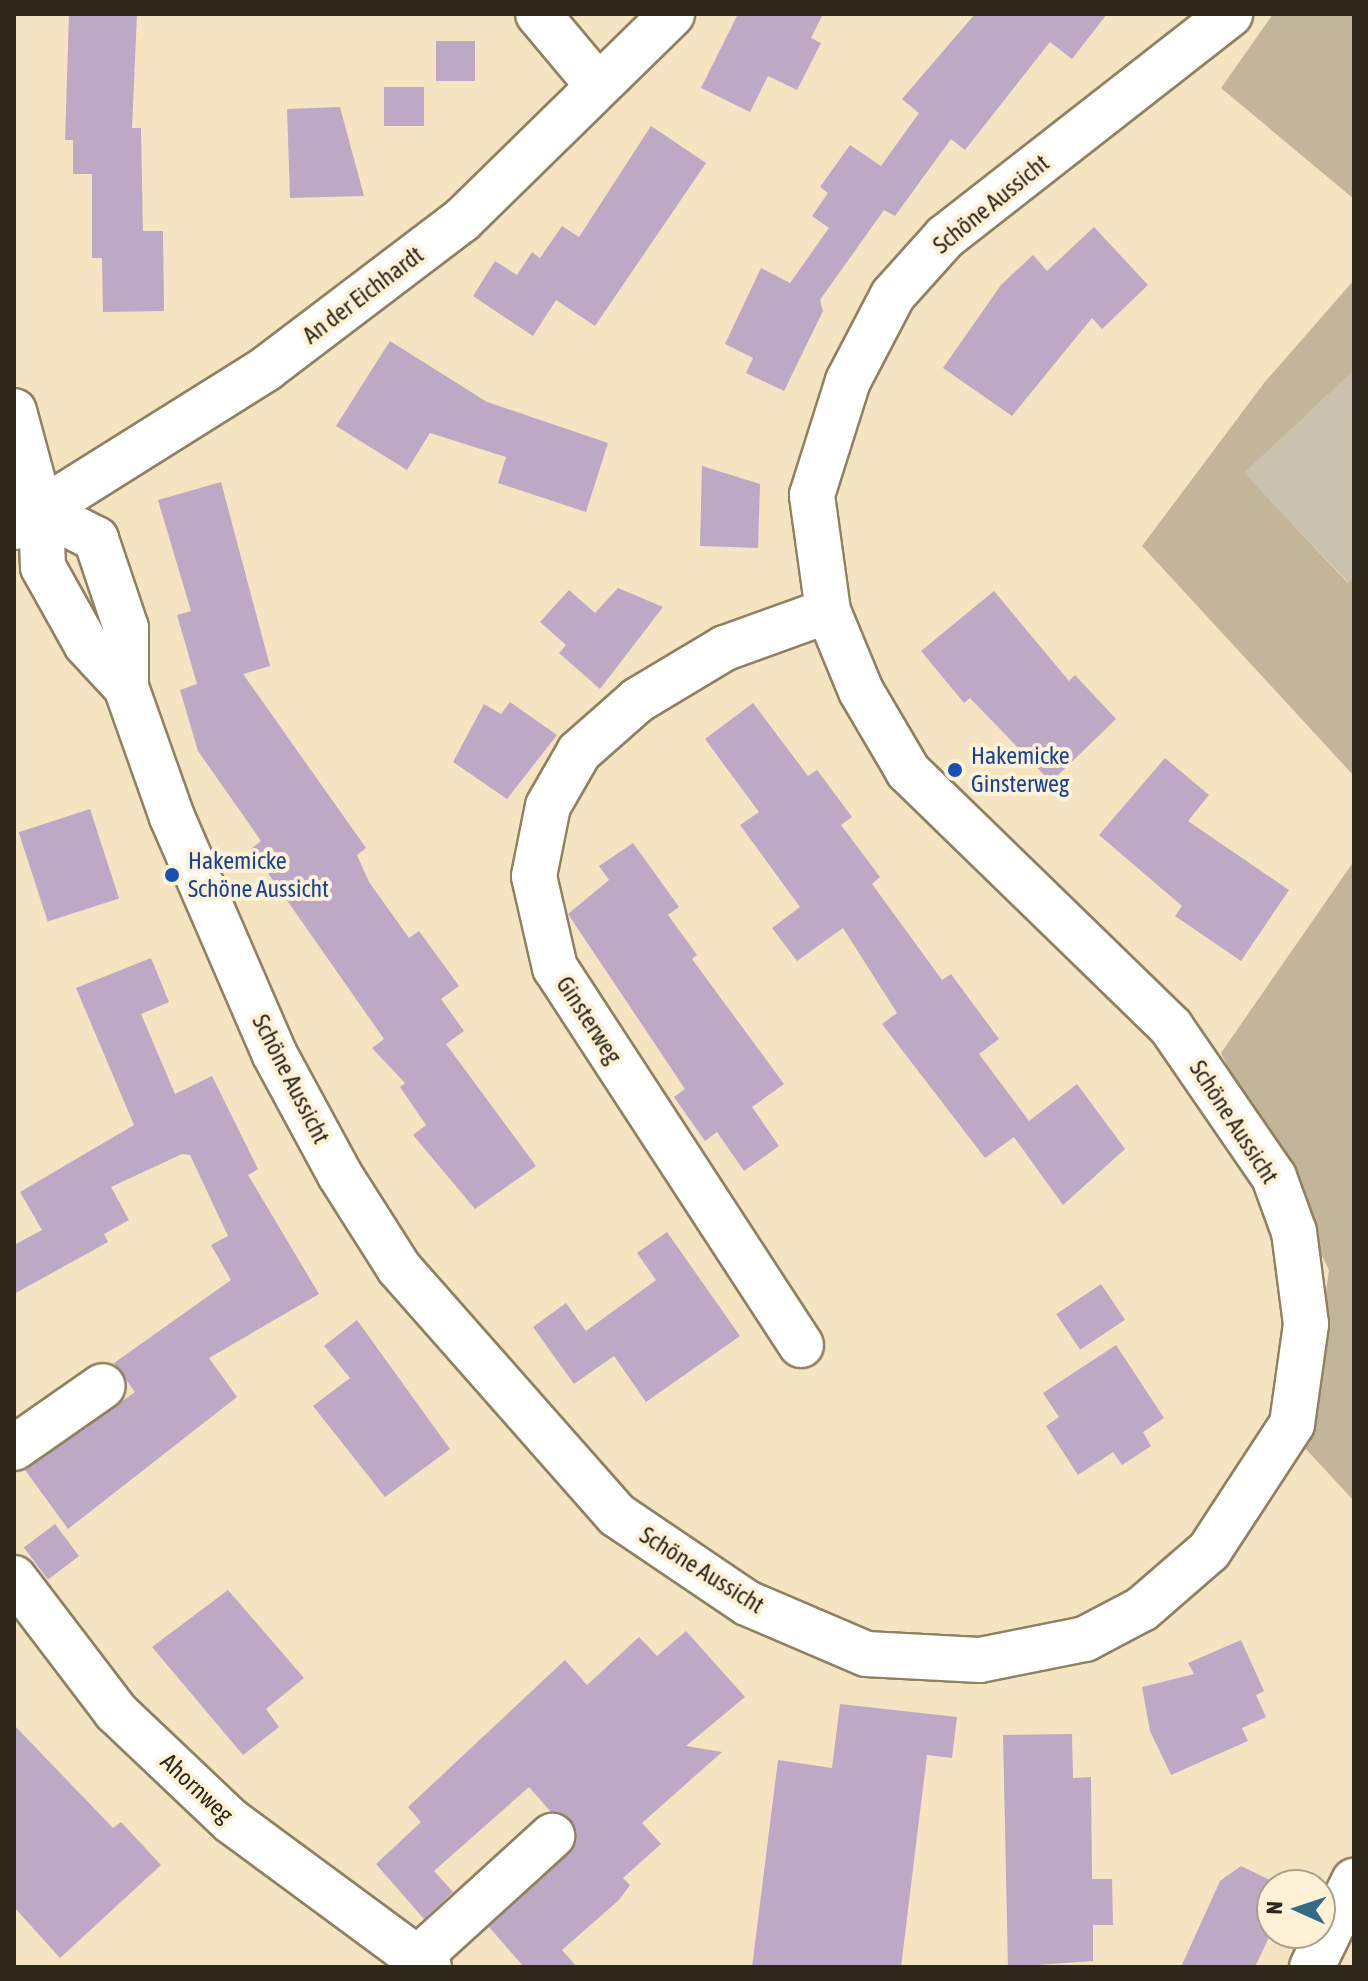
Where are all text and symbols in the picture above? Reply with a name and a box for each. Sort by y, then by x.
street label: Schöne Aussicht [927,148,1055,260]
street label: An der Eichhardt [297,240,429,350]
place label: Hakemicke Ginsterweg [971,742,1070,798]
marker: Hakemicke Ginsterweg [946,761,964,779]
place label: Hakemicke Schöne Aussicht [188,847,329,903]
marker: Hakemicke Schöne Aussicht [163,866,181,884]
street label: Ginsterweg [550,971,628,1069]
street label: Schöne Aussicht [246,1010,336,1148]
street label: Schöne Aussicht [1184,1055,1284,1189]
street label: Schöne Aussicht [635,1520,769,1620]
street label: Ahornweg [155,1747,239,1829]
north arrow [1256,1869,1336,1949]
text: N [1261,1901,1287,1915]

